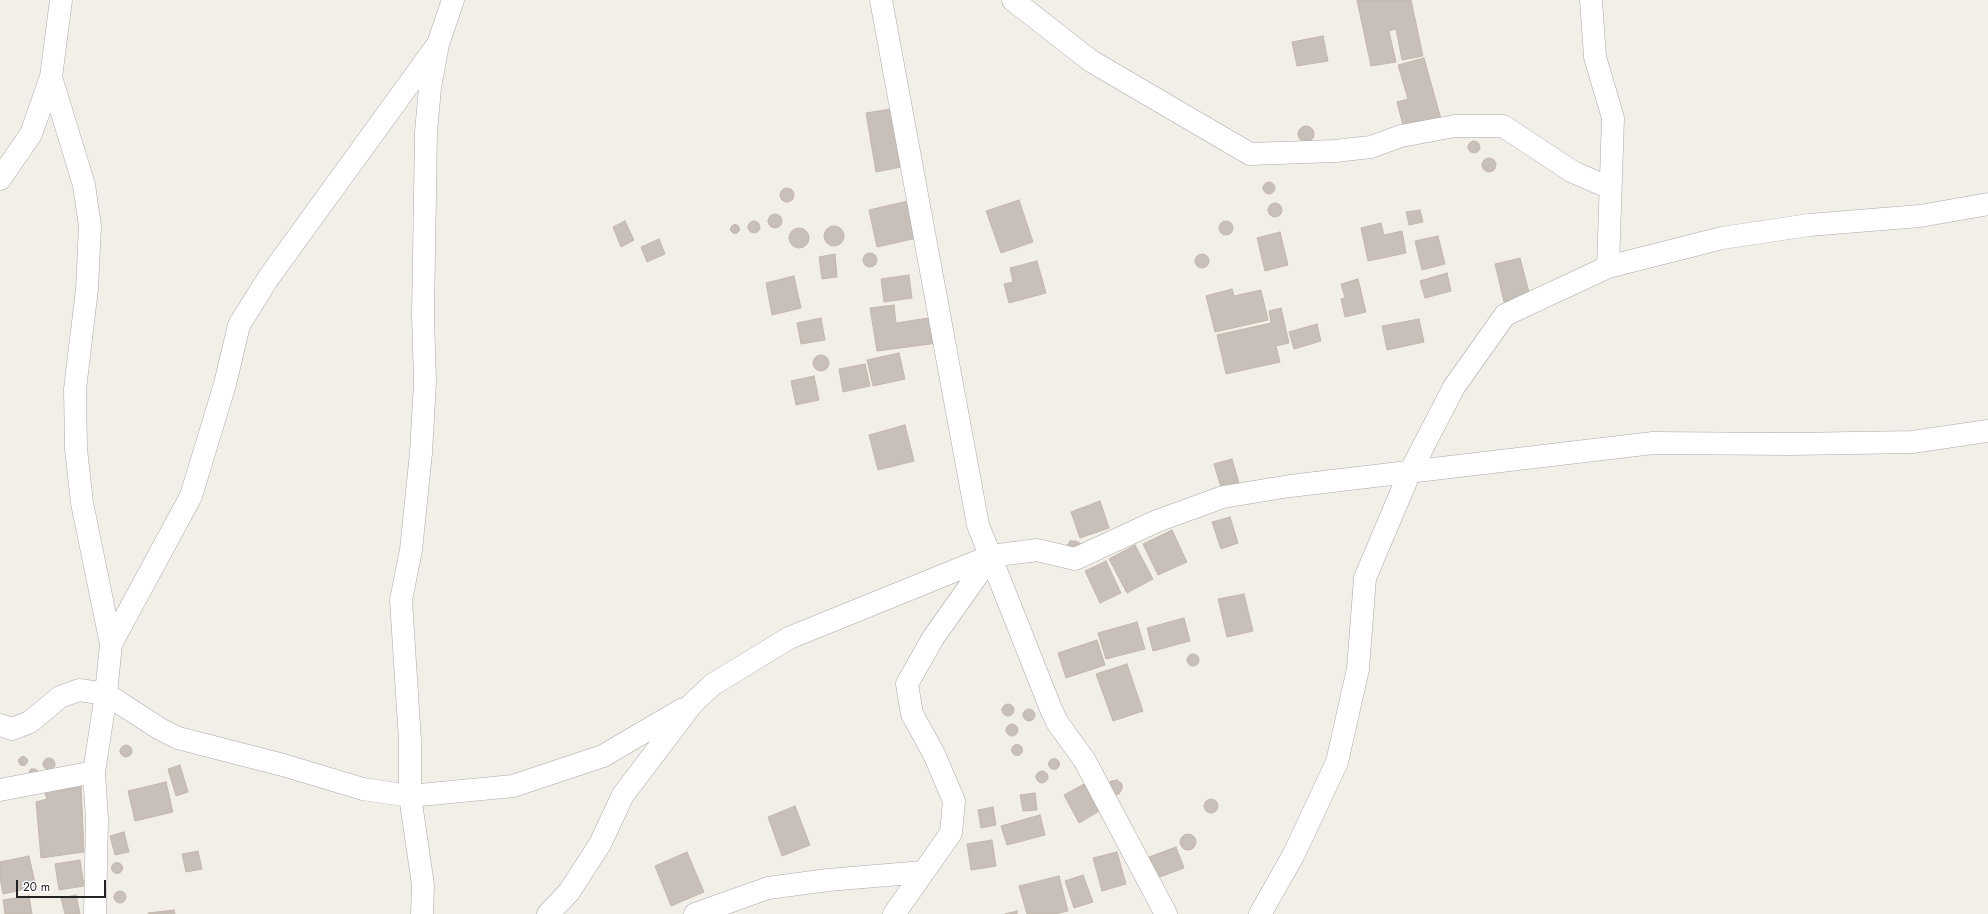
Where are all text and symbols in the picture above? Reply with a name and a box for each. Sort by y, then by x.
scale bar [18,872,108,898]
text: 20 m [23,878,50,896]

